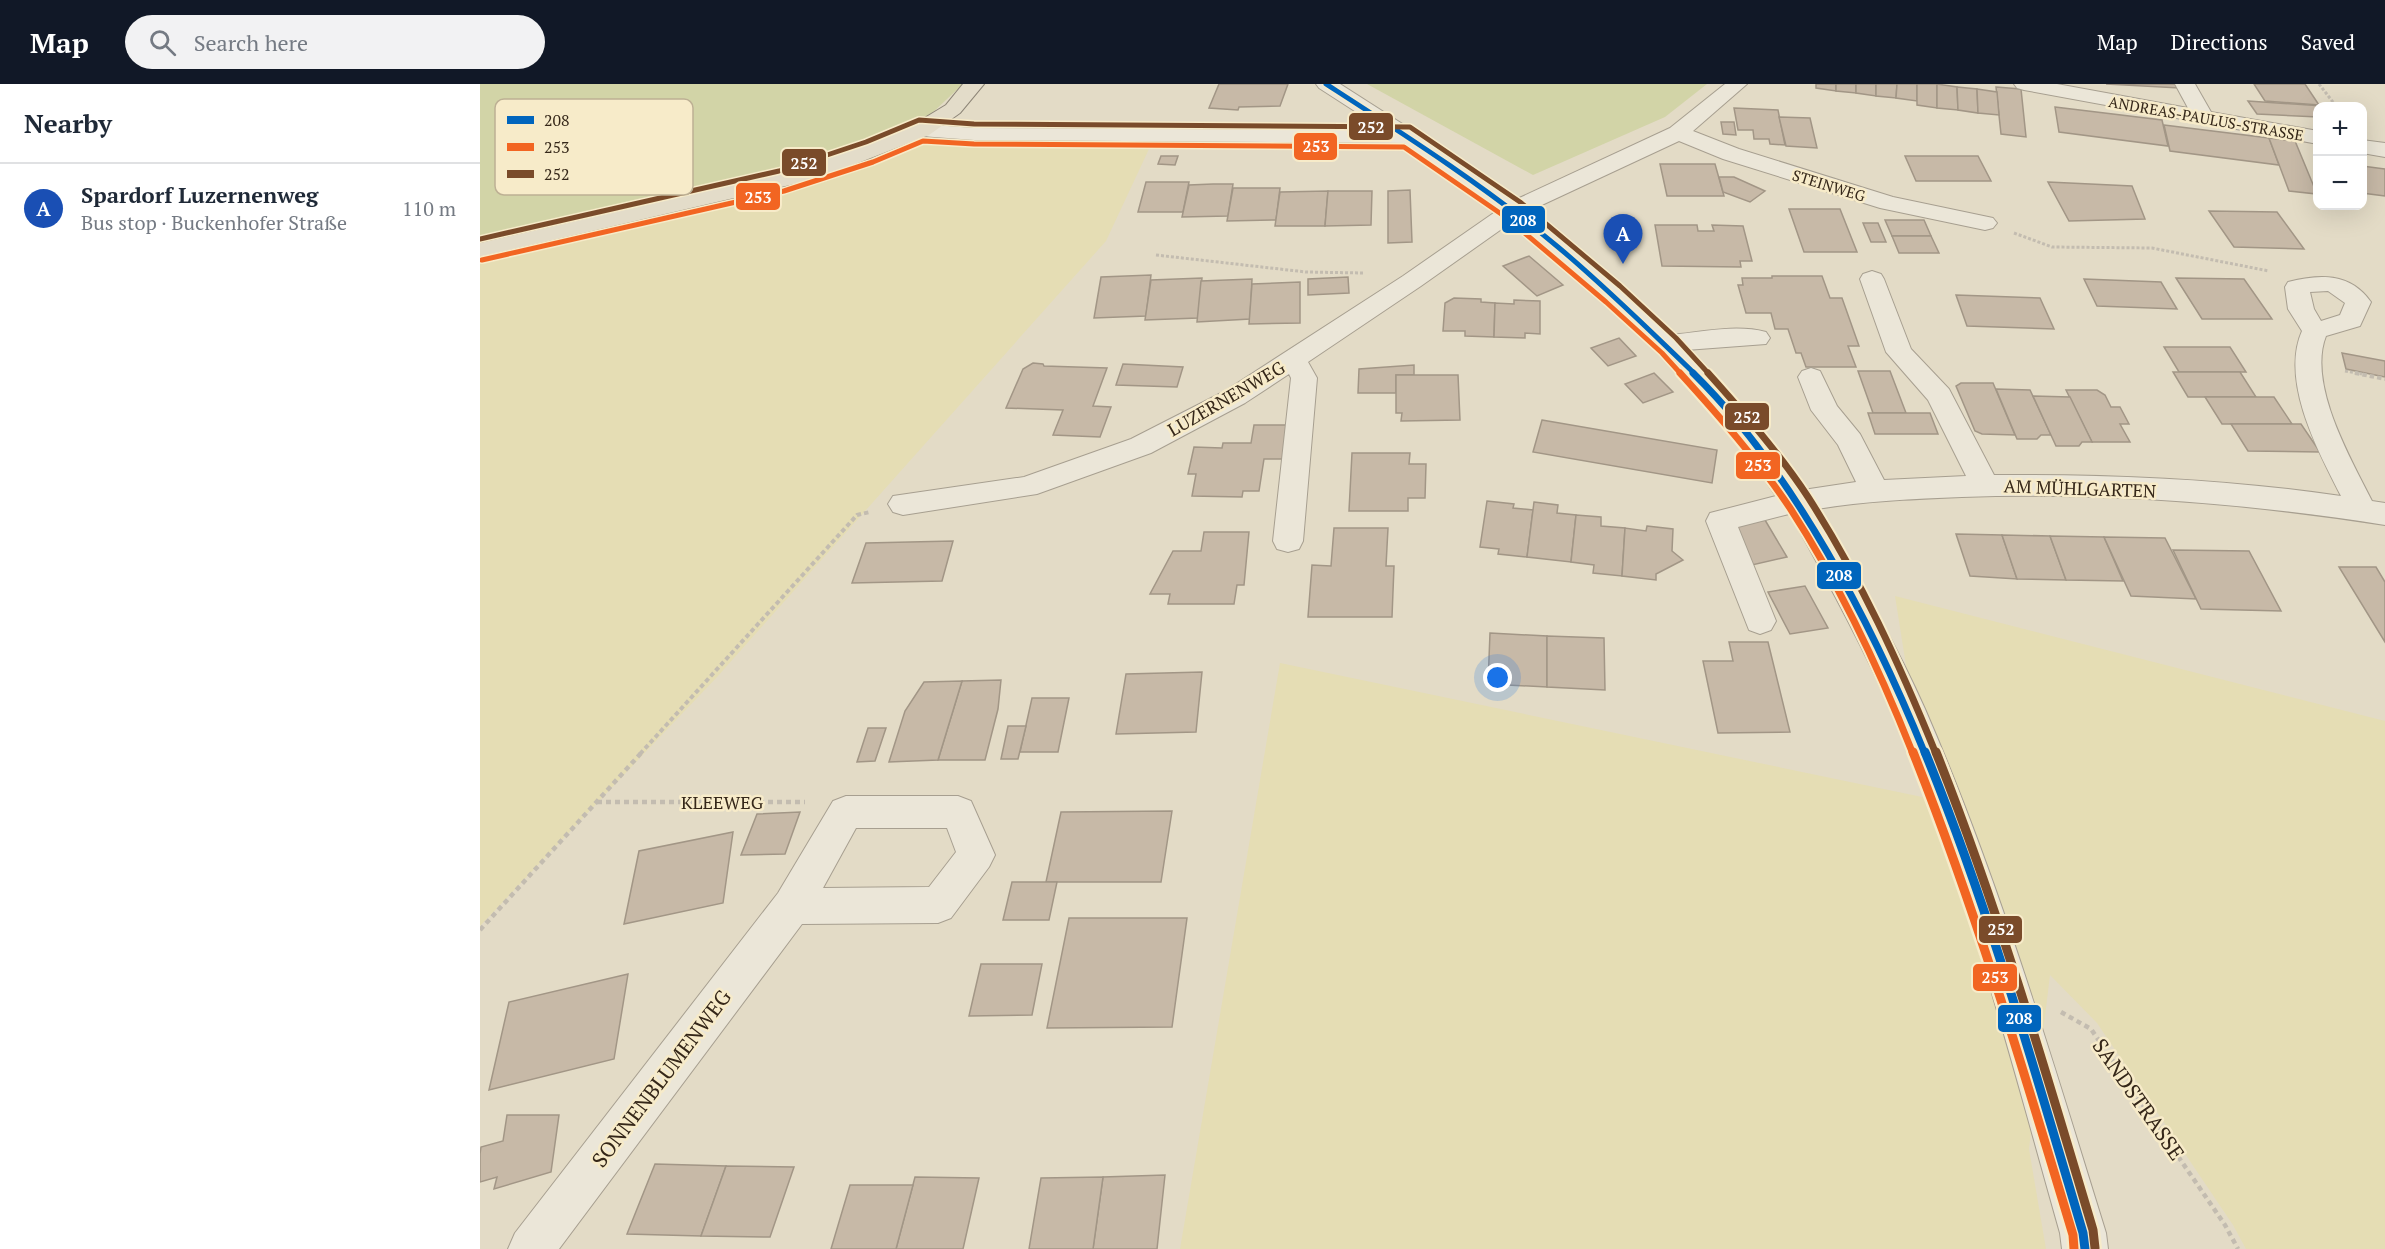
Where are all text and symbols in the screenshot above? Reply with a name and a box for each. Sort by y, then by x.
search box [125,15,545,69]
text: Map [30,24,89,61]
icon: search [146,26,179,59]
text: Search here [194,28,308,57]
text: Map [2097,28,2138,56]
text: Directions [2171,28,2268,56]
text: Saved [2301,28,2355,56]
street label: ANDREAS-PAULUS-STRASSE [2107,91,2305,145]
legend [495,99,693,195]
map controls [2313,102,2367,210]
button: + [2313,102,2367,156]
text: Nearby [24,106,112,140]
text: 208 [544,109,570,131]
line badge: 252 [1348,112,1394,141]
text: 252 [1357,116,1385,138]
line badge: 253 [1293,132,1338,161]
text: 253 [1302,135,1330,157]
text: 253 [544,136,570,158]
line badge: 252 [781,148,827,177]
text: 252 [790,152,818,174]
button: − [2313,156,2367,210]
text: 252 [544,163,570,185]
street label: STEINWEG [1790,164,1869,206]
text: Spardorf Luzernenweg [81,180,318,209]
line badge: 253 [735,182,781,211]
text: 253 [744,186,772,208]
text: A [36,195,51,222]
text: 110 m [402,195,456,222]
line badge: 208 [1501,205,1546,234]
text: Bus stop · Buckenhofer Straße [81,209,347,236]
text: 208 [1509,209,1537,231]
pin: A [1604,214,1642,264]
street label: LUZERNENWEG [1163,354,1289,441]
line badge: 252 [1724,402,1770,431]
text: 252 [1733,406,1761,428]
line badge: 253 [1735,451,1781,480]
text: 253 [1744,454,1772,476]
street label: AM MÜHLGARTEN [2003,473,2157,503]
line badge: 208 [1816,561,1862,590]
text: 208 [1825,564,1853,586]
your location [1483,663,1512,692]
street label: KLEEWEG [681,790,764,814]
line badge: 252 [1978,915,2023,944]
text: 252 [1987,918,2015,940]
line badge: 253 [1972,963,2018,992]
text: 253 [1981,966,2009,988]
street label: SONNENBLUMENWEG [585,983,737,1173]
line badge: 208 [1997,1004,2042,1033]
text: 208 [2005,1007,2033,1029]
street label: SANDSTRASSE [2087,1033,2191,1165]

